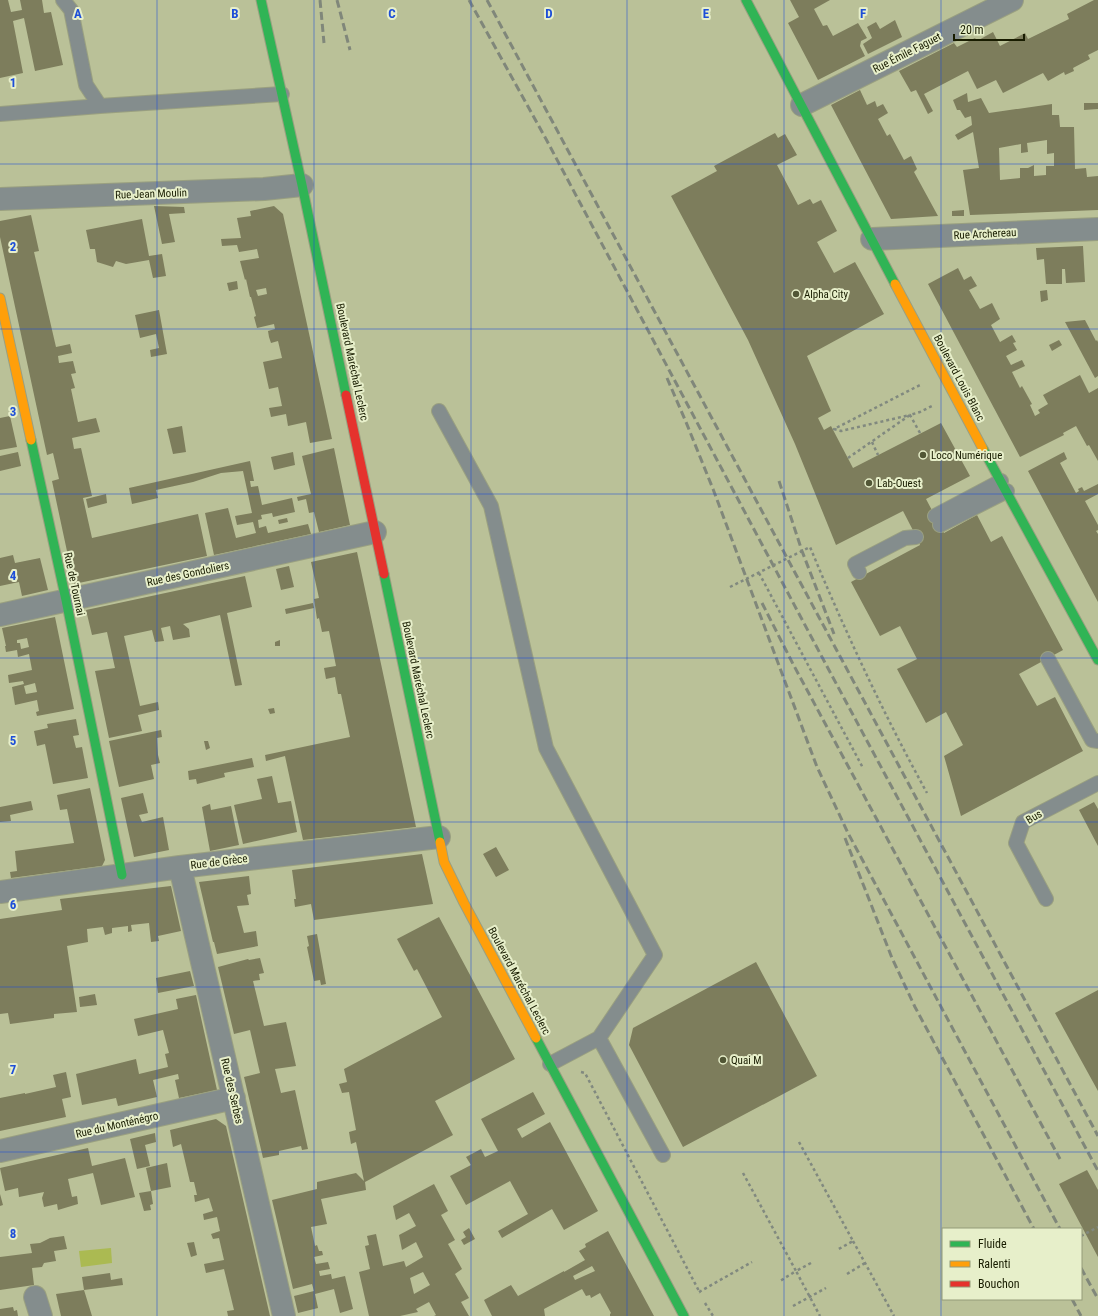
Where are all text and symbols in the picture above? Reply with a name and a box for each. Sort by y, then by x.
text: A [74,6,82,21]
text: B [231,6,239,21]
text: C [388,6,396,21]
text: D [545,6,553,21]
text: E [703,6,710,21]
text: F [860,6,866,21]
scale bar [954,16,1024,42]
text: 20 m [960,23,984,37]
street label: Rue Émile Faguet [871,30,943,76]
text: 1 [10,75,16,90]
street label: Rue Jean Moulin [115,186,187,202]
street label: Rue Archereau [953,226,1017,242]
text: 2 [10,239,17,254]
place label: Alpha City [804,288,848,301]
marker: Alpha City [791,289,801,299]
street label: Boulevard Maréchal Leclerc [333,302,371,422]
street label: Boulevard Louis Blanc [931,333,987,423]
text: 3 [10,404,16,419]
place label: Loco Numérique [931,449,1002,462]
marker: Loco Numérique [918,450,928,460]
place label: Lab-Ouest [877,477,921,490]
marker: Lab-Ouest [864,478,874,488]
street label: Rue de Tournai [61,551,87,617]
street label: Rue des Gondoliers [146,559,230,589]
text: 4 [10,568,17,583]
street label: Boulevard Maréchal Leclerc [399,620,437,740]
text: 5 [10,733,17,748]
street label: Bus [1024,807,1044,827]
street label: Rue de Grèce [190,852,248,872]
text: 6 [10,897,17,912]
street label: Boulevard Maréchal Leclerc [485,925,553,1037]
place label: Quai M [731,1054,762,1067]
marker: Quai M [718,1055,728,1065]
street label: Rue des Serbes [218,1057,246,1125]
text: 7 [10,1062,17,1077]
street label: Rue du Monténégro [74,1109,160,1141]
text: 8 [10,1226,16,1241]
legend [942,1228,1082,1300]
text: Fluide [978,1237,1007,1251]
text: Ralenti [978,1257,1011,1271]
text: Bouchon [978,1277,1020,1291]

